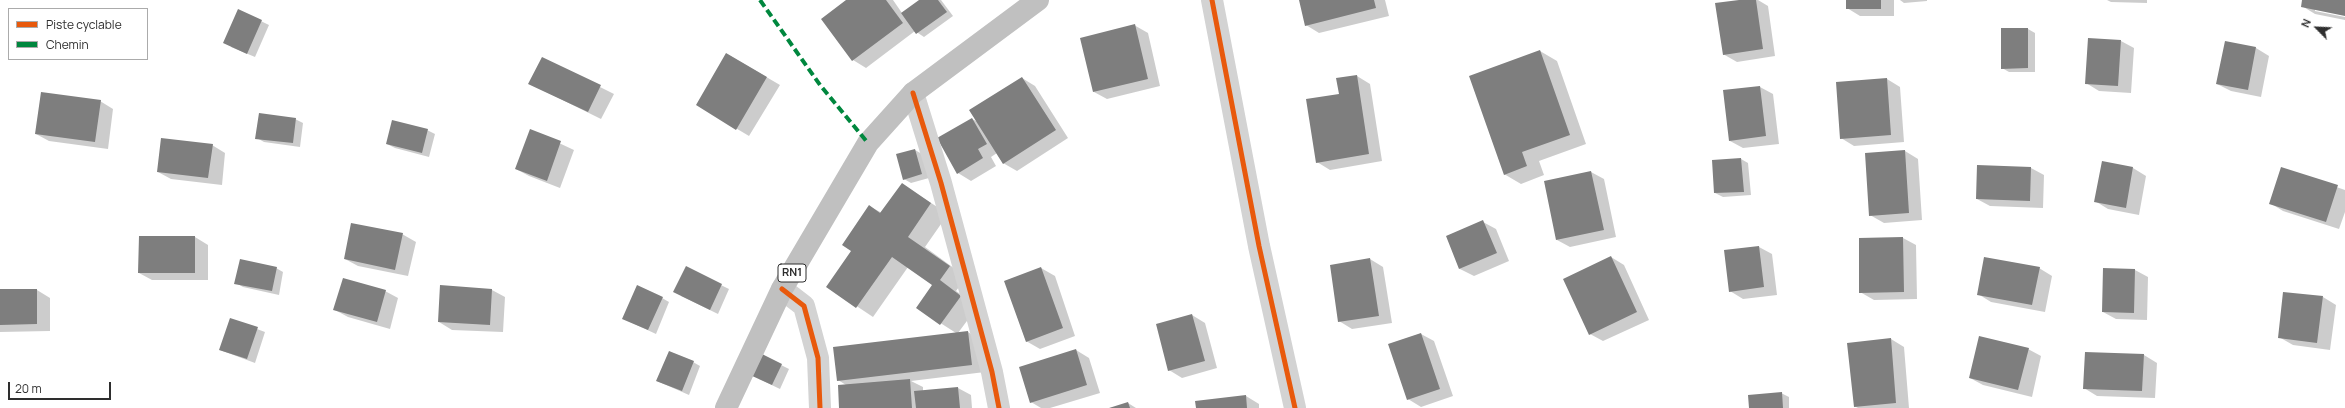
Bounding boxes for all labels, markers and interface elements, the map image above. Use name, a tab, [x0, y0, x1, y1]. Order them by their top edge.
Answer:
legend	[8, 8, 148, 60]
north arrow	[2297, 8, 2337, 48]
text: Piste cyclable	[46, 16, 122, 33]
text: N	[2297, 16, 2314, 30]
text: Chemin	[46, 36, 89, 53]
road number: RN1	[778, 264, 806, 282]
scale bar	[10, 374, 113, 400]
text: 20 m	[15, 380, 42, 397]

